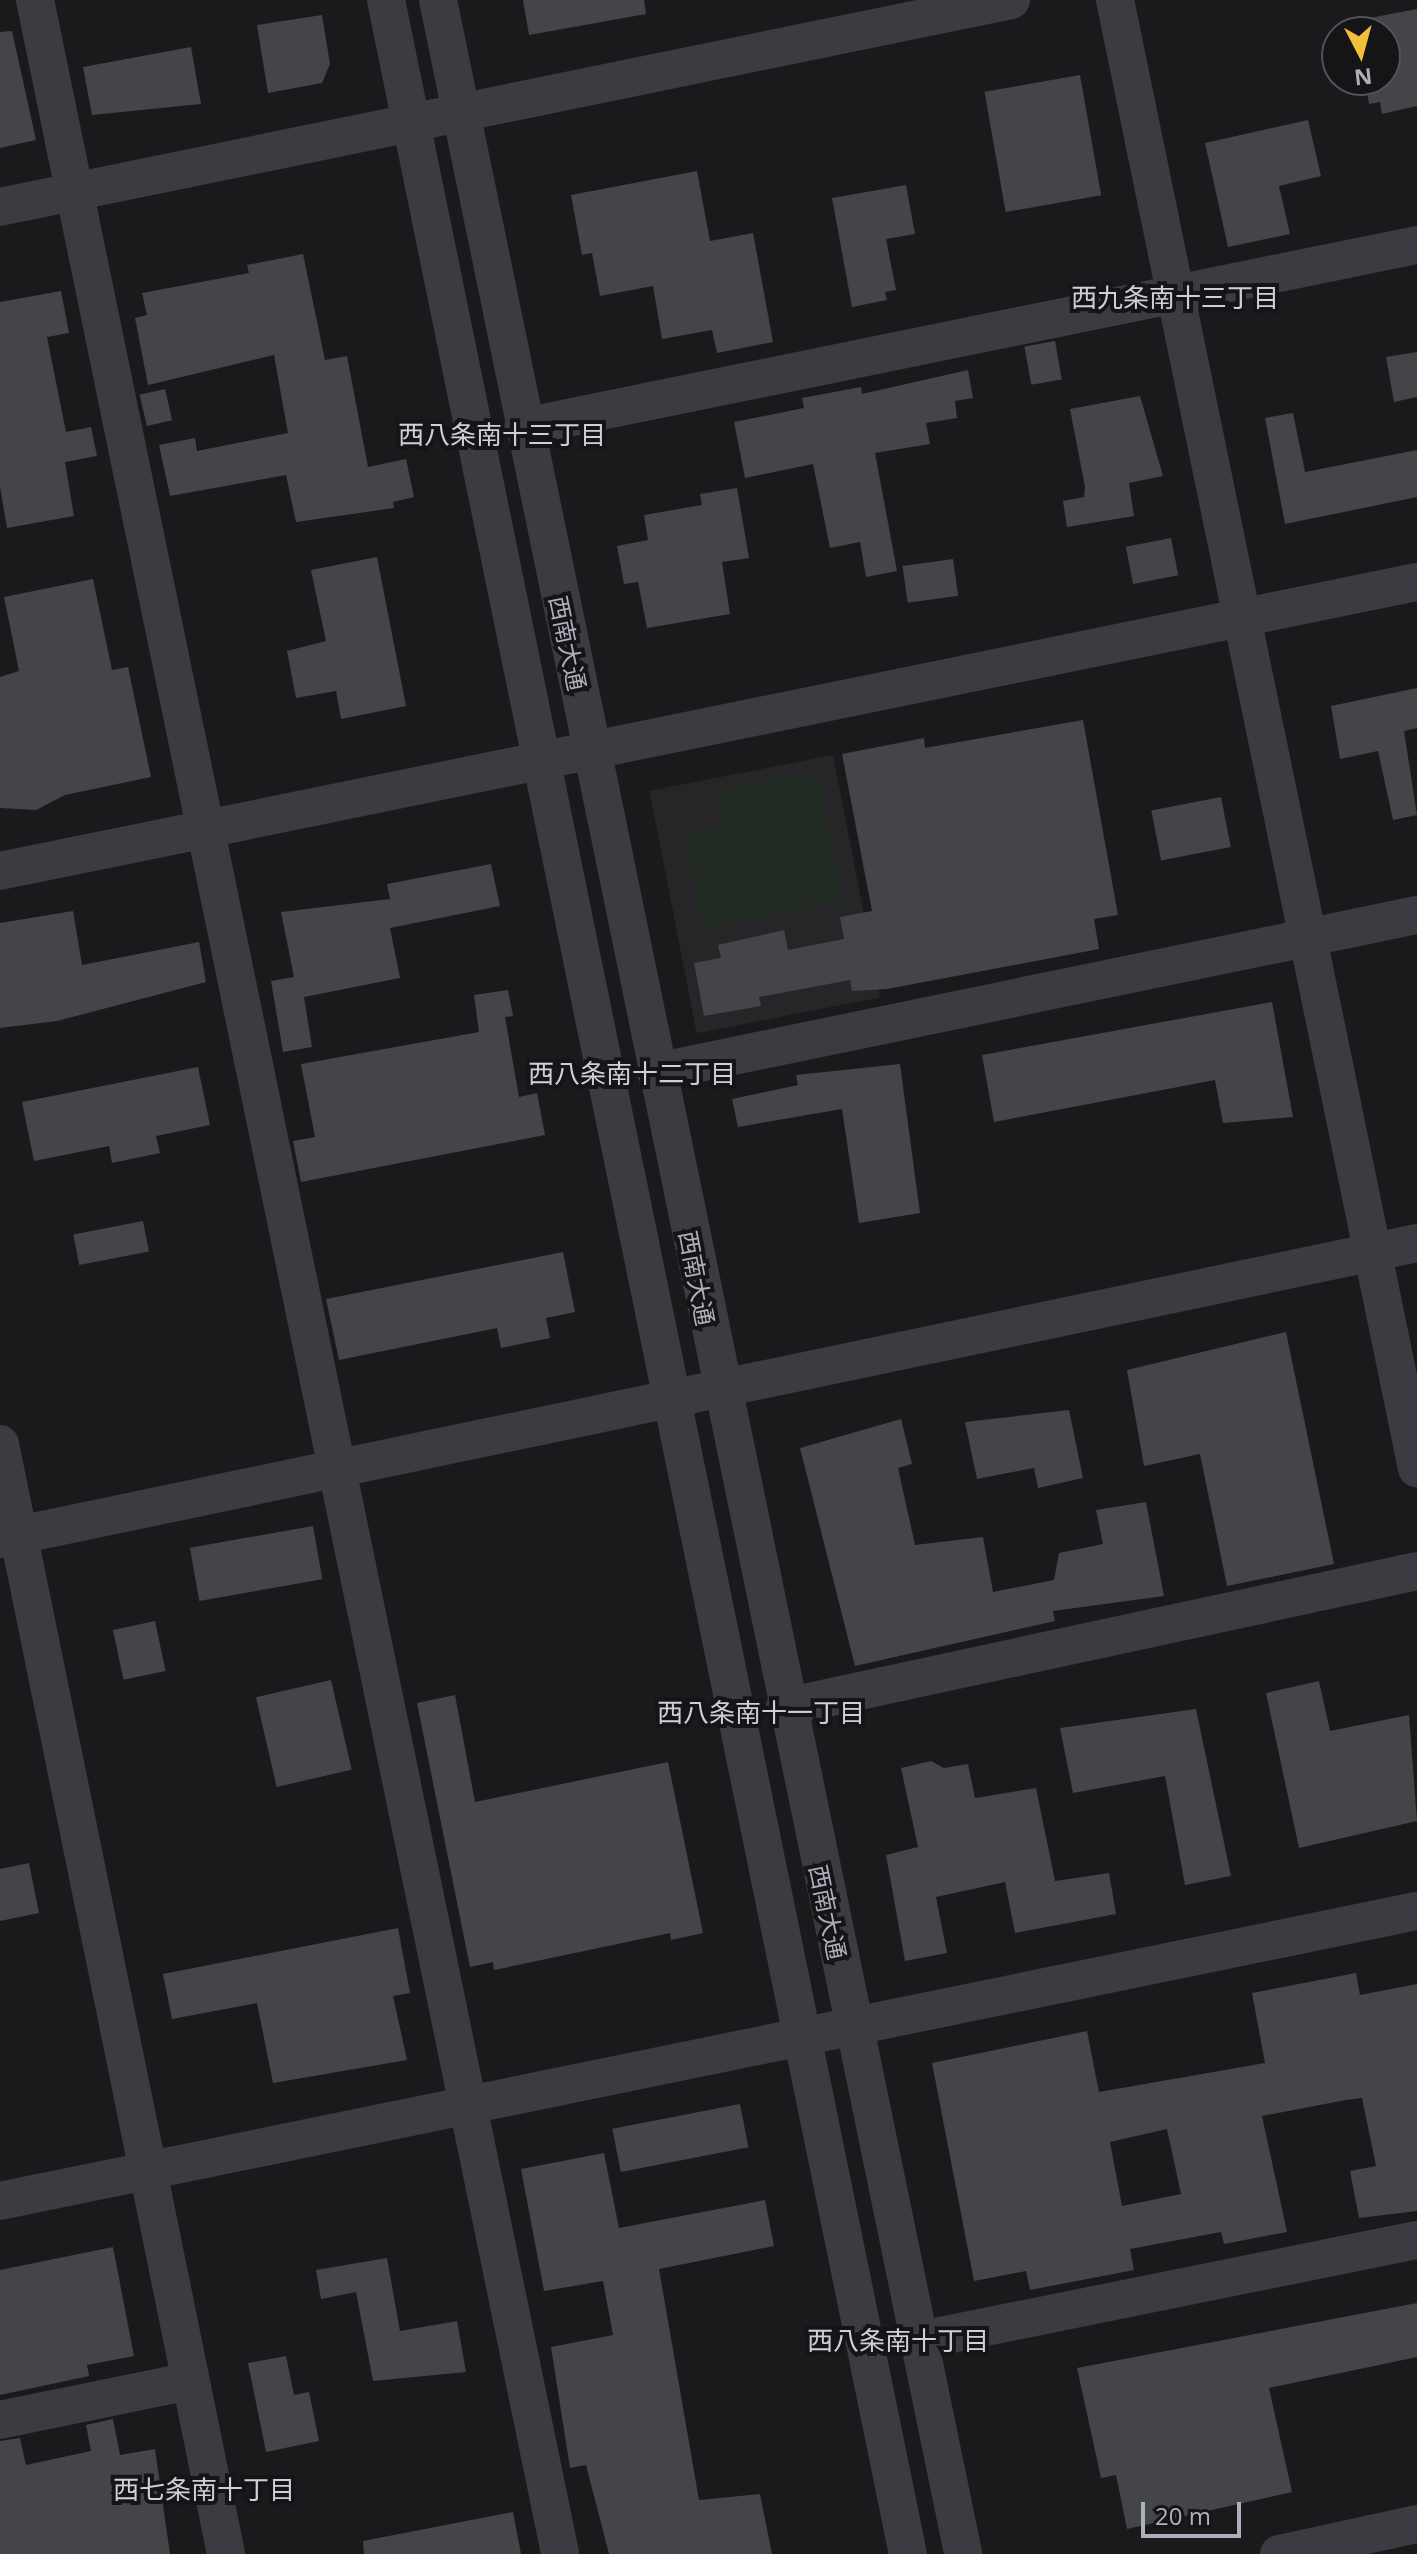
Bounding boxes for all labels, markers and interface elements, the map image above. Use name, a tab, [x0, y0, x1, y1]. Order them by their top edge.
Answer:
north arrow	[1321, 16, 1401, 96]
text: N	[1353, 62, 1374, 94]
district label: 西九条南十三丁目	[1071, 282, 1279, 314]
district label: 西八条南十三丁目	[398, 419, 606, 451]
street label: 西南大通	[544, 593, 592, 693]
district label: 西八条南十二丁目	[528, 1058, 736, 1090]
street label: 西南大通	[674, 1228, 720, 1328]
district label: 西八条南十一丁目	[657, 1697, 865, 1729]
street label: 西南大通	[804, 1862, 852, 1962]
district label: 西八条南十丁目	[807, 2325, 989, 2357]
district label: 西七条南十丁目	[113, 2474, 295, 2506]
scale bar	[1145, 2486, 1245, 2536]
text: 20 m	[1155, 2499, 1211, 2532]

